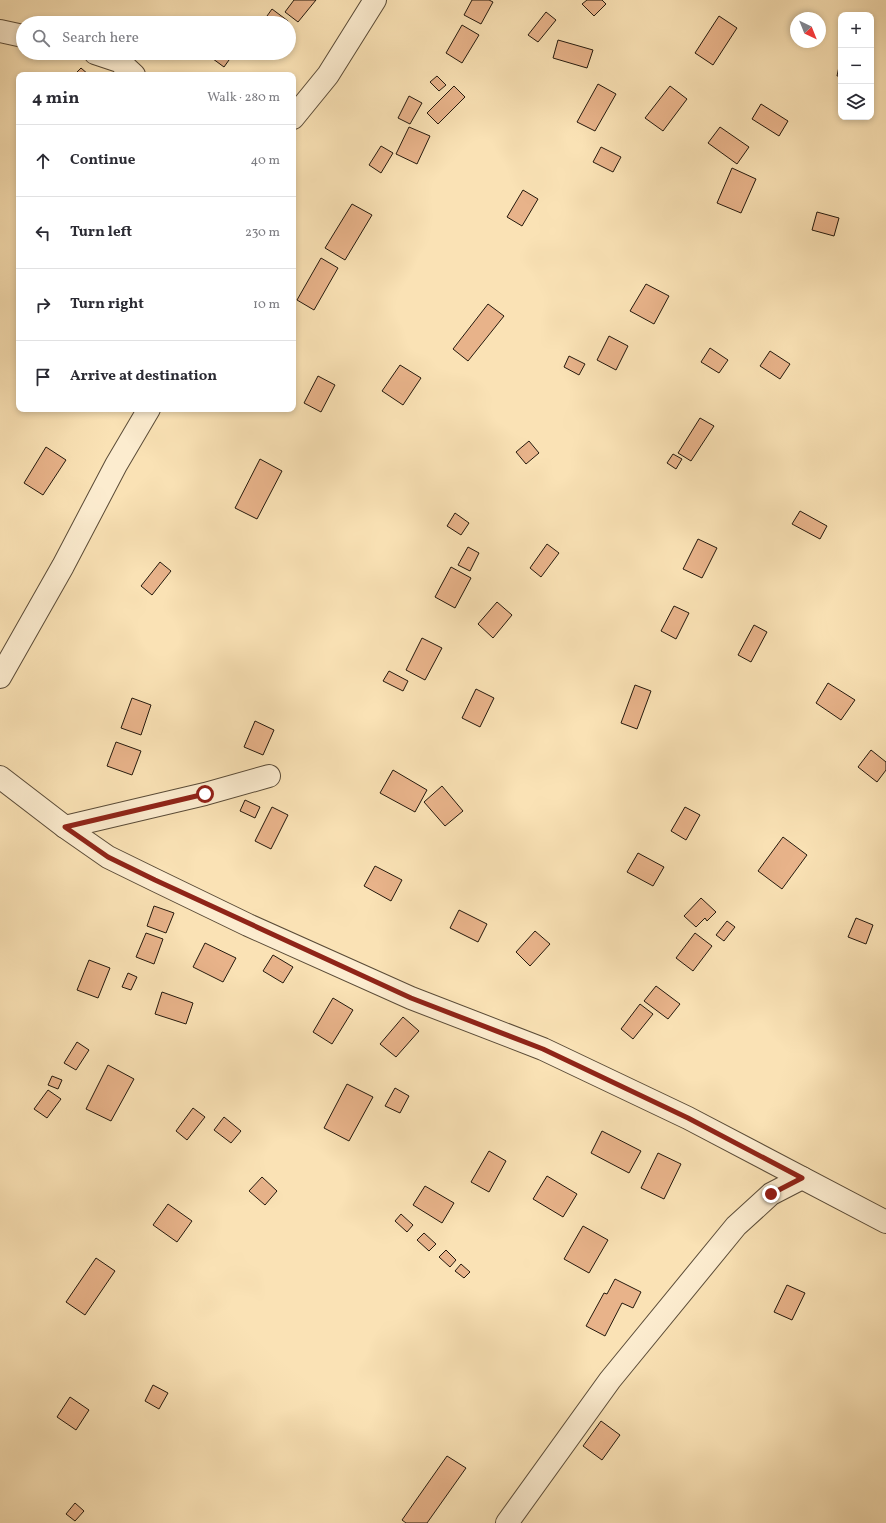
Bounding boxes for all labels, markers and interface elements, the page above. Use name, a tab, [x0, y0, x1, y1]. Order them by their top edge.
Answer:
north arrow	[790, 12, 826, 48]
map controls	[838, 12, 874, 120]
button: +	[838, 12, 874, 48]
search box	[16, 16, 296, 60]
icon: search	[30, 27, 52, 49]
text: Search here	[62, 28, 139, 49]
button: −	[838, 48, 874, 84]
button: layers	[838, 84, 874, 120]
text: 4 min	[32, 87, 79, 110]
text: Walk · 280 m	[207, 89, 280, 107]
icon: ahead	[32, 150, 54, 172]
text: Continue	[70, 150, 135, 171]
text: 40 m	[251, 152, 280, 170]
icon: left	[32, 222, 54, 244]
text: Turn left	[70, 222, 132, 243]
text: 230 m	[245, 224, 280, 242]
icon: right	[32, 294, 54, 316]
text: Turn right	[70, 294, 144, 315]
text: 10 m	[253, 296, 280, 314]
icon: arrive	[32, 366, 54, 388]
text: Arrive at destination	[70, 366, 217, 387]
route start	[196, 785, 214, 803]
route end	[762, 1185, 780, 1203]

